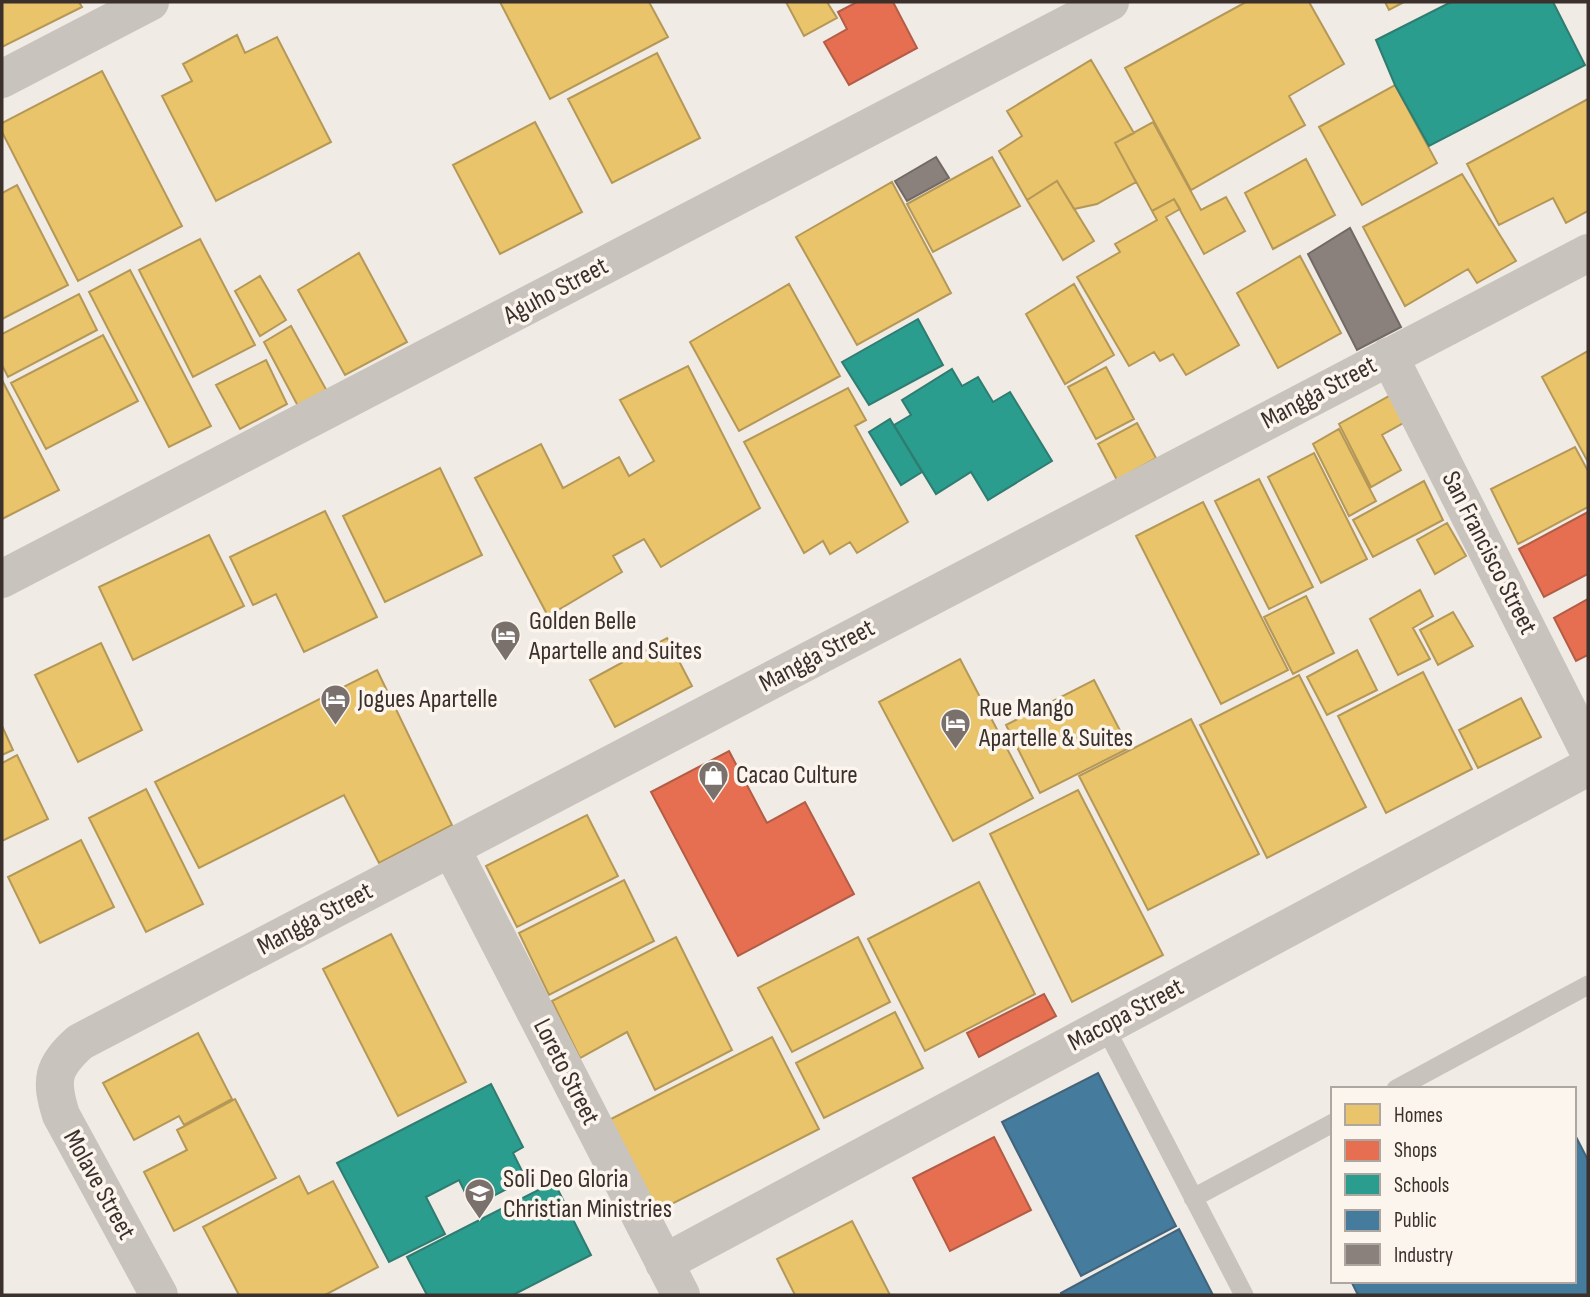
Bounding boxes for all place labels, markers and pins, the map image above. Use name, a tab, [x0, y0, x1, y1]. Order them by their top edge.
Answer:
place label: Golden Belle Apartelle and Suites	[528, 606, 702, 667]
hotel icon: Golden Belle Apartelle and Suites	[489, 619, 523, 663]
hotel icon: Jogues Apartelle	[318, 682, 352, 726]
place label: Jogues Apartelle	[357, 684, 498, 715]
place label: Rue Mango Apartelle & Suites	[978, 693, 1133, 754]
hotel icon: Rue Mango Apartelle & Suites	[939, 706, 973, 750]
shop icon: Cacao Culture	[696, 758, 730, 802]
place label: Cacao Culture	[736, 760, 858, 791]
place label: Soli Deo Gloria Christian Ministries	[503, 1164, 672, 1225]
school or university icon: Soli Deo Gloria Christian Ministries	[463, 1177, 497, 1221]

